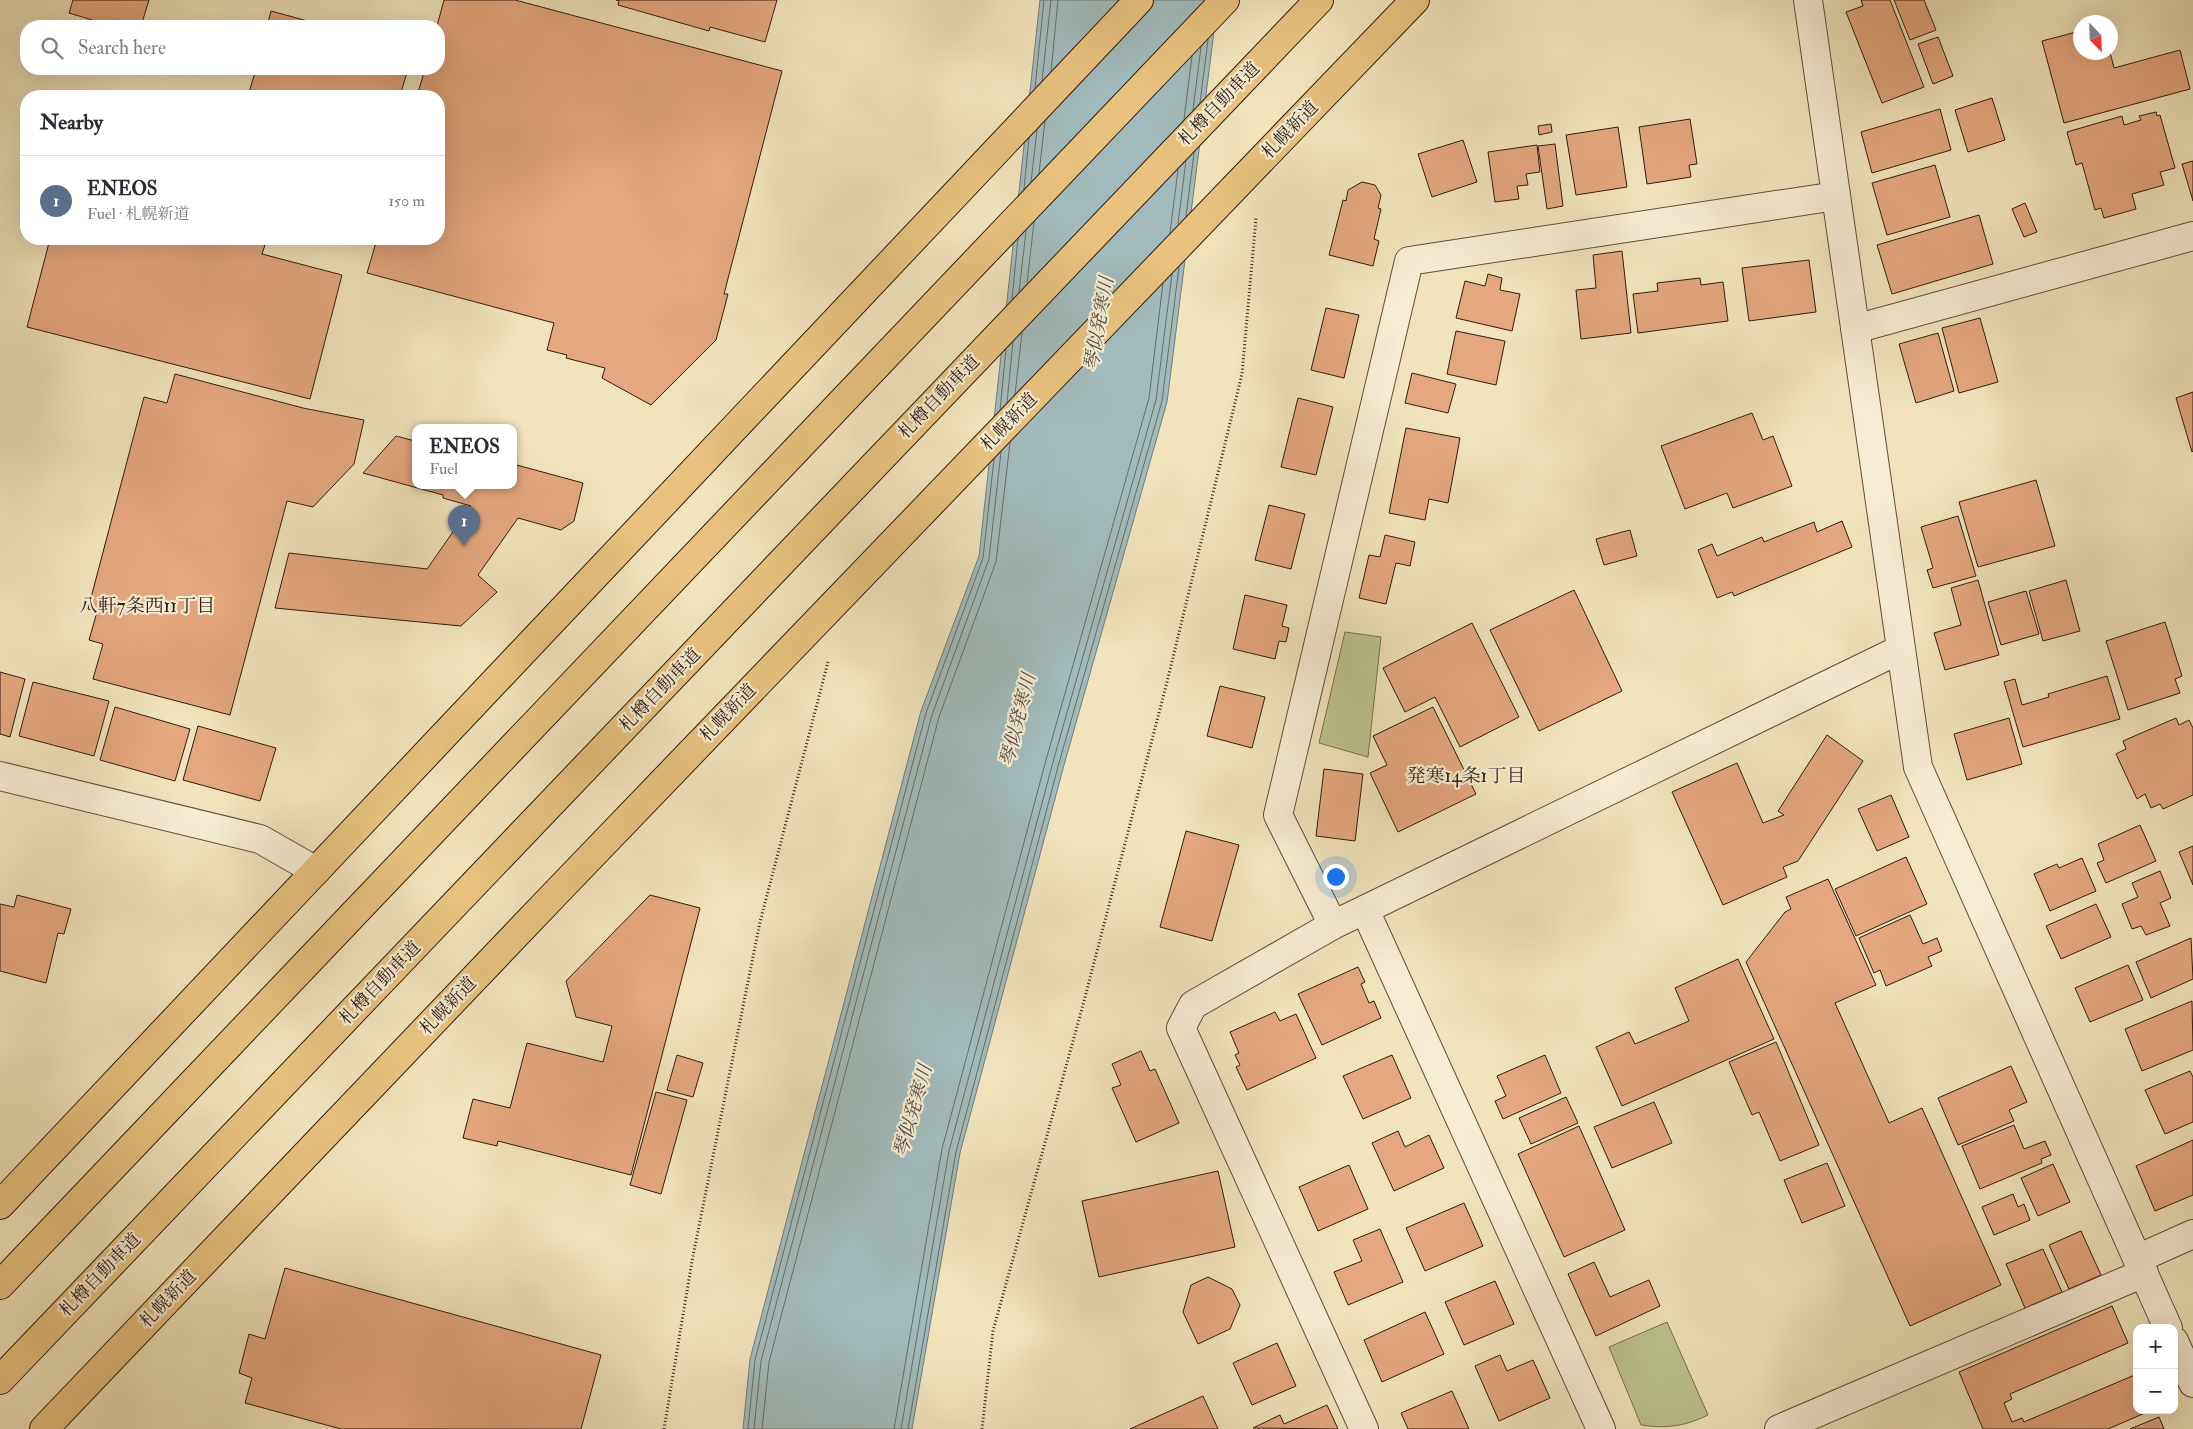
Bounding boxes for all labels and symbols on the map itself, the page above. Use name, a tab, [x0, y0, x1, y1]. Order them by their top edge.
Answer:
north arrow	[2073, 15, 2118, 60]
street label: 札樽自動車道	[1173, 57, 1265, 151]
street label: 札幌新道	[1257, 96, 1323, 164]
water label: 琴似発寒川	[1079, 273, 1119, 373]
street label: 札樽自動車道	[893, 350, 985, 444]
street label: 札幌新道	[976, 388, 1042, 456]
pin: 1	[448, 505, 480, 546]
district label: 八軒7条西11丁目	[79, 594, 215, 618]
street label: 札樽自動車道	[614, 643, 706, 737]
water label: 琴似発寒川	[995, 669, 1042, 769]
street label: 札幌新道	[695, 679, 761, 747]
district label: 発寒14条1丁目	[1407, 764, 1525, 788]
your location	[1323, 864, 1349, 890]
street label: 札樽自動車道	[334, 936, 426, 1030]
street label: 札幌新道	[415, 972, 481, 1040]
water label: 琴似発寒川	[888, 1060, 938, 1160]
street label: 札樽自動車道	[54, 1228, 146, 1322]
street label: 札幌新道	[135, 1265, 201, 1333]

